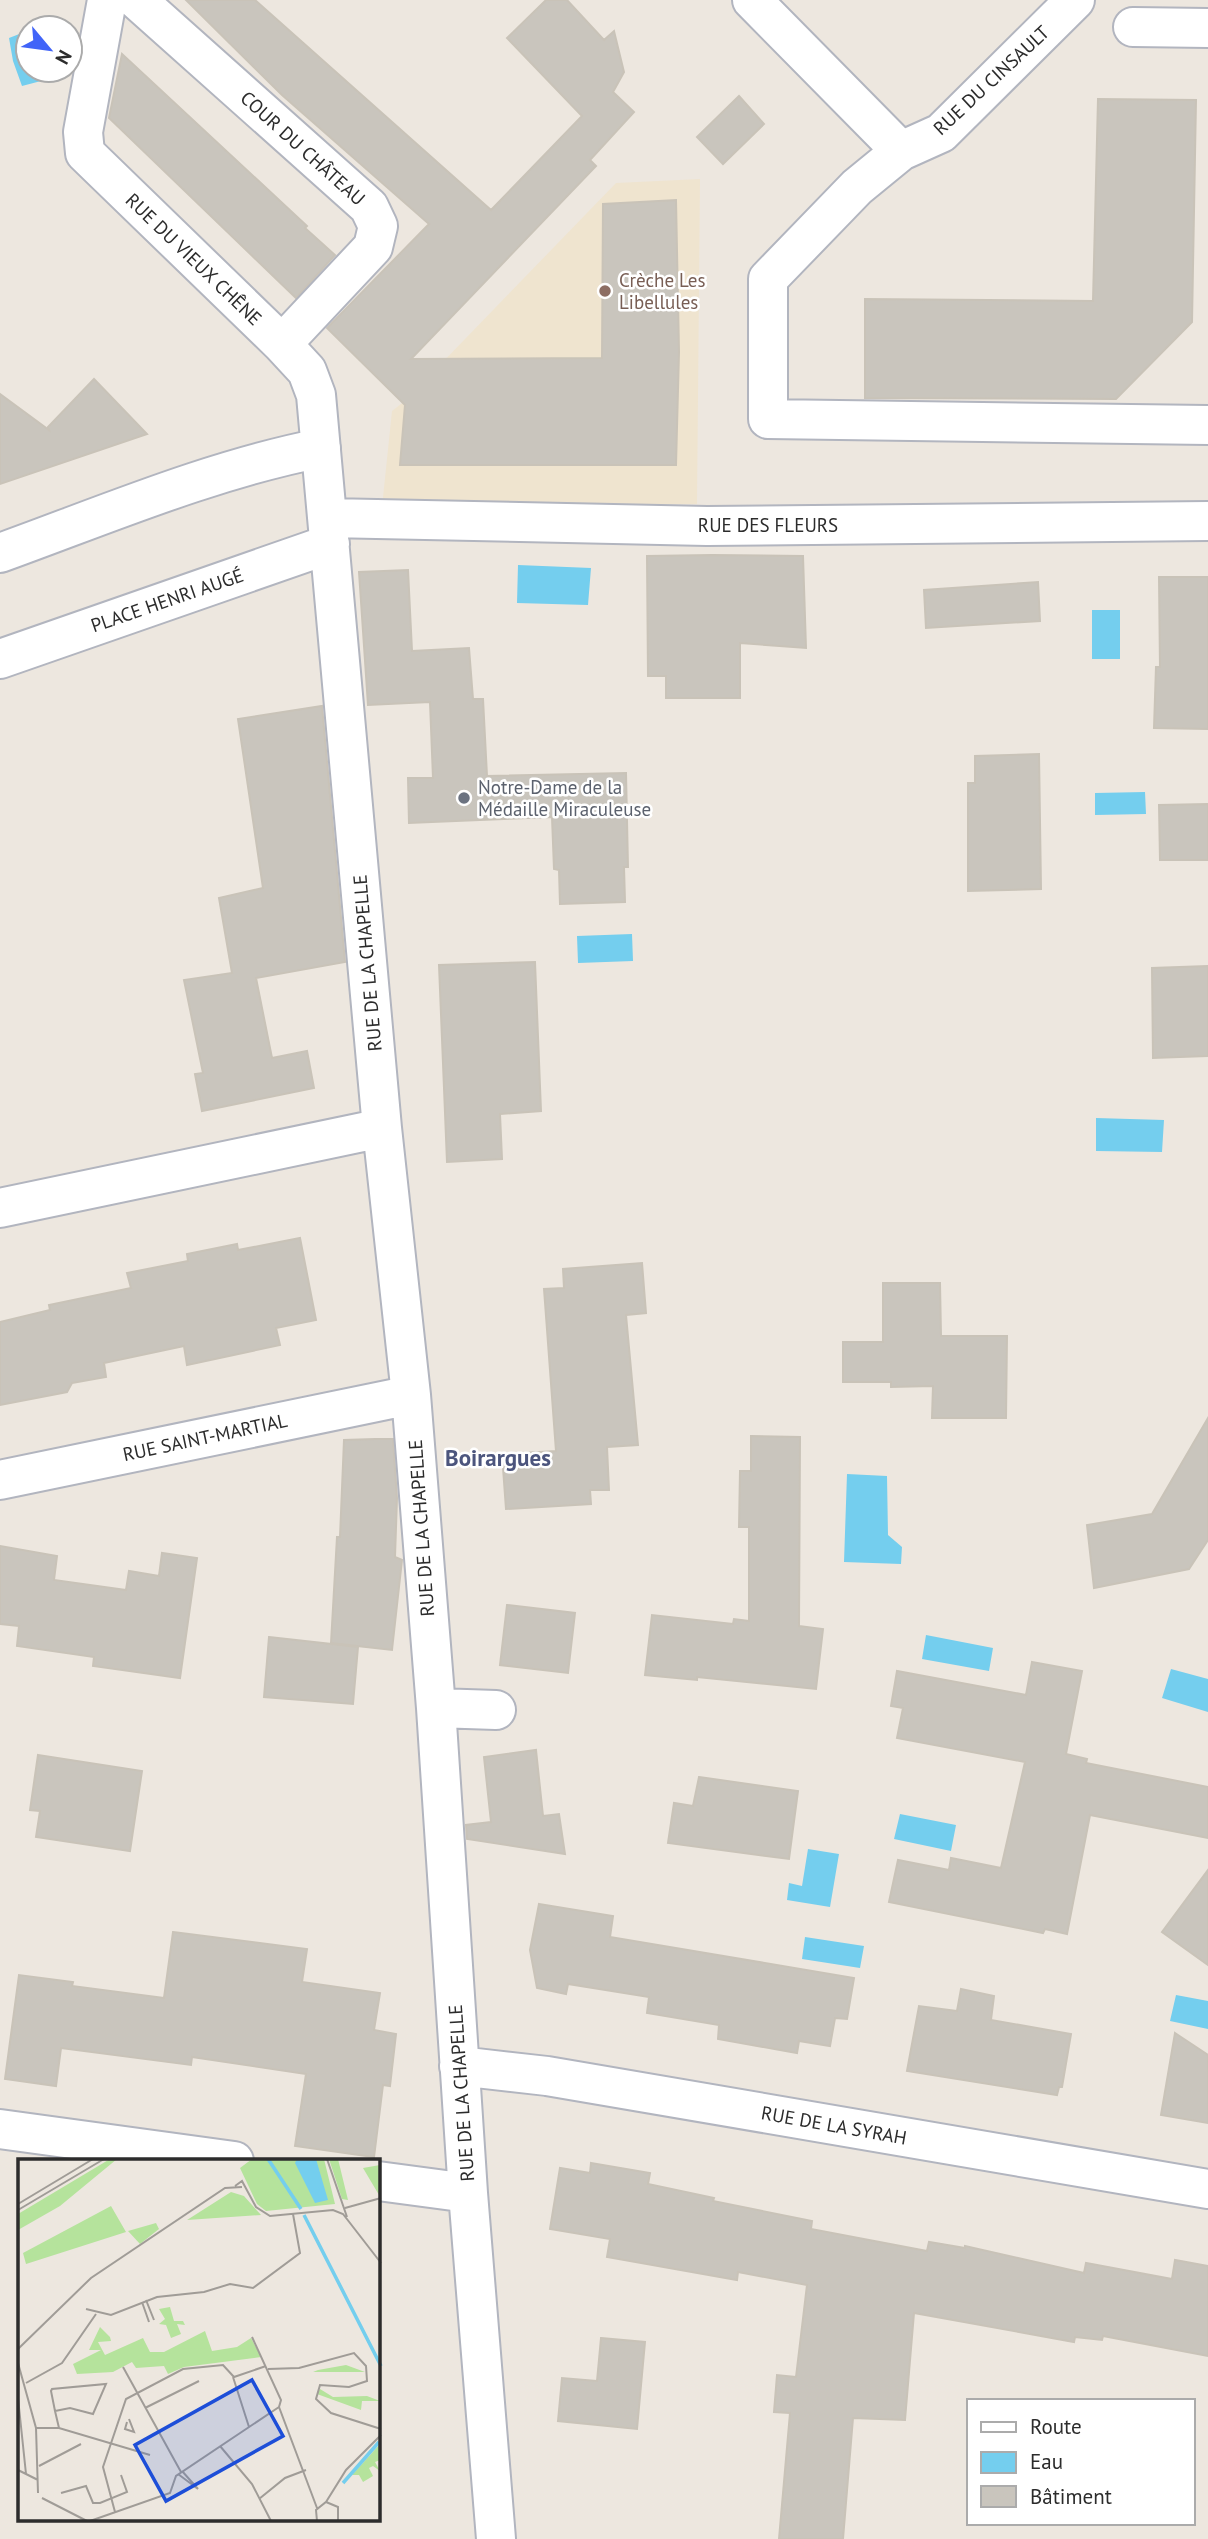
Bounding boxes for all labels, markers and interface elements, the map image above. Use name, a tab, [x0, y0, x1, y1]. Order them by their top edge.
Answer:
north arrow	[14, 14, 84, 84]
street label: RUE DU CINSAULT	[928, 20, 1054, 140]
text: N	[50, 46, 77, 69]
street label: COUR DU CHÂTEAU	[236, 86, 370, 210]
street label: RUE DU VIEUX CHÊNE	[121, 188, 267, 330]
place label: Crèche Les Libellules	[619, 268, 705, 314]
marker: Crèche Les Libellules	[597, 283, 613, 299]
street label: RUE DES FLEURS	[698, 513, 838, 537]
street label: PLACE HENRI AUGÉ	[88, 563, 246, 637]
place label: Notre-Dame de la Médaille Miraculeuse	[478, 775, 651, 821]
marker: Notre-Dame de la Médaille Miraculeuse	[456, 790, 472, 806]
street label: RUE DE LA CHAPELLE	[347, 874, 387, 1052]
street label: RUE SAINT-MARTIAL	[121, 1408, 290, 1466]
street label: RUE DE LA CHAPELLE	[403, 1439, 439, 1617]
district label: Boirargues	[445, 1443, 551, 1472]
street label: RUE DE LA CHAPELLE	[443, 2004, 479, 2182]
street label: RUE DE LA SYRAH	[759, 2100, 909, 2150]
inset map	[18, 2159, 380, 2522]
legend	[967, 2399, 1194, 2525]
text: Route	[1030, 2413, 1082, 2440]
text: Eau	[1030, 2448, 1063, 2475]
text: Bâtiment	[1030, 2483, 1112, 2510]

